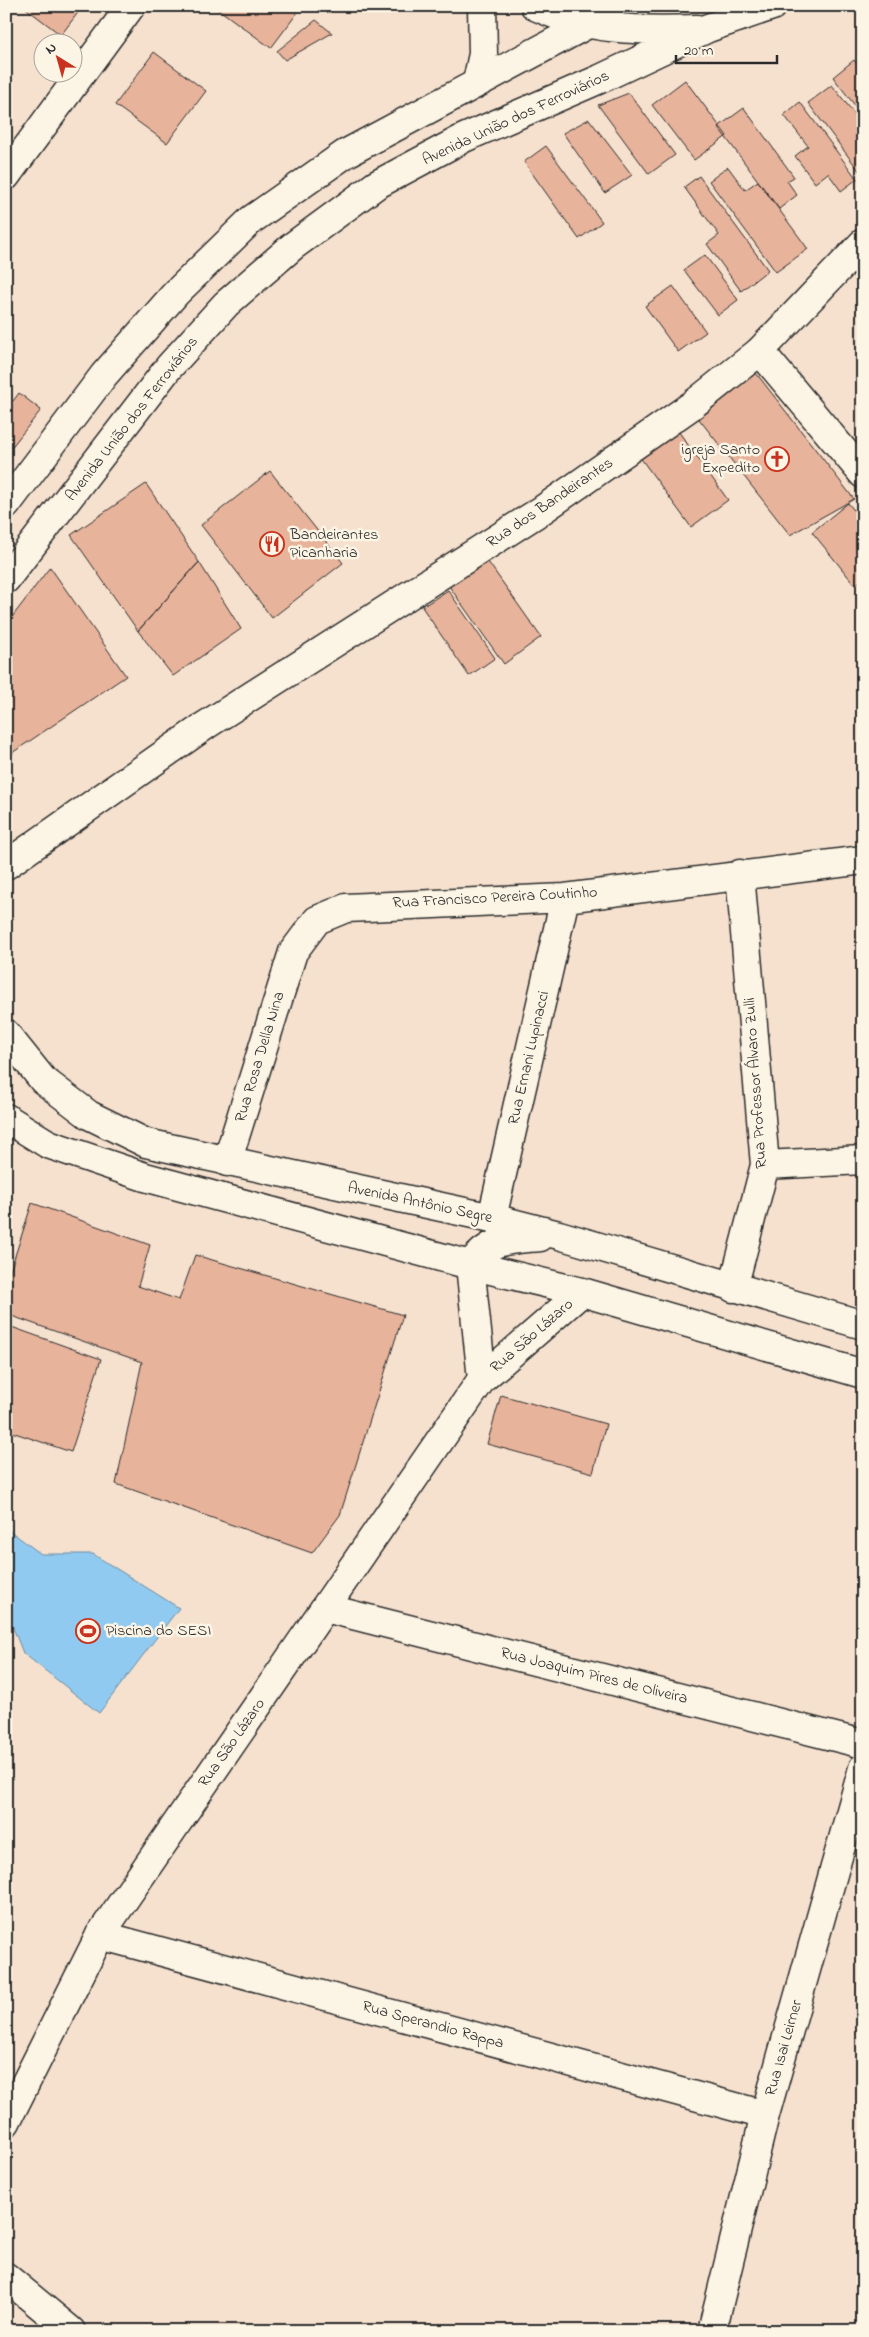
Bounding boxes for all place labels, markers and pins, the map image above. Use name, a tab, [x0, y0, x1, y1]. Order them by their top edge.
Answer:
place label: igreja Santo Expedito	[681, 438, 760, 480]
church icon: igreja Santo Expedito	[764, 446, 790, 472]
place label: Bandeirantes Picanharia	[289, 523, 379, 565]
restaurant icon: Bandeirantes Picanharia	[259, 531, 285, 557]
sports icon: Piscina do SESI	[75, 1618, 101, 1644]
place label: Piscina do SESI	[106, 1619, 211, 1643]

